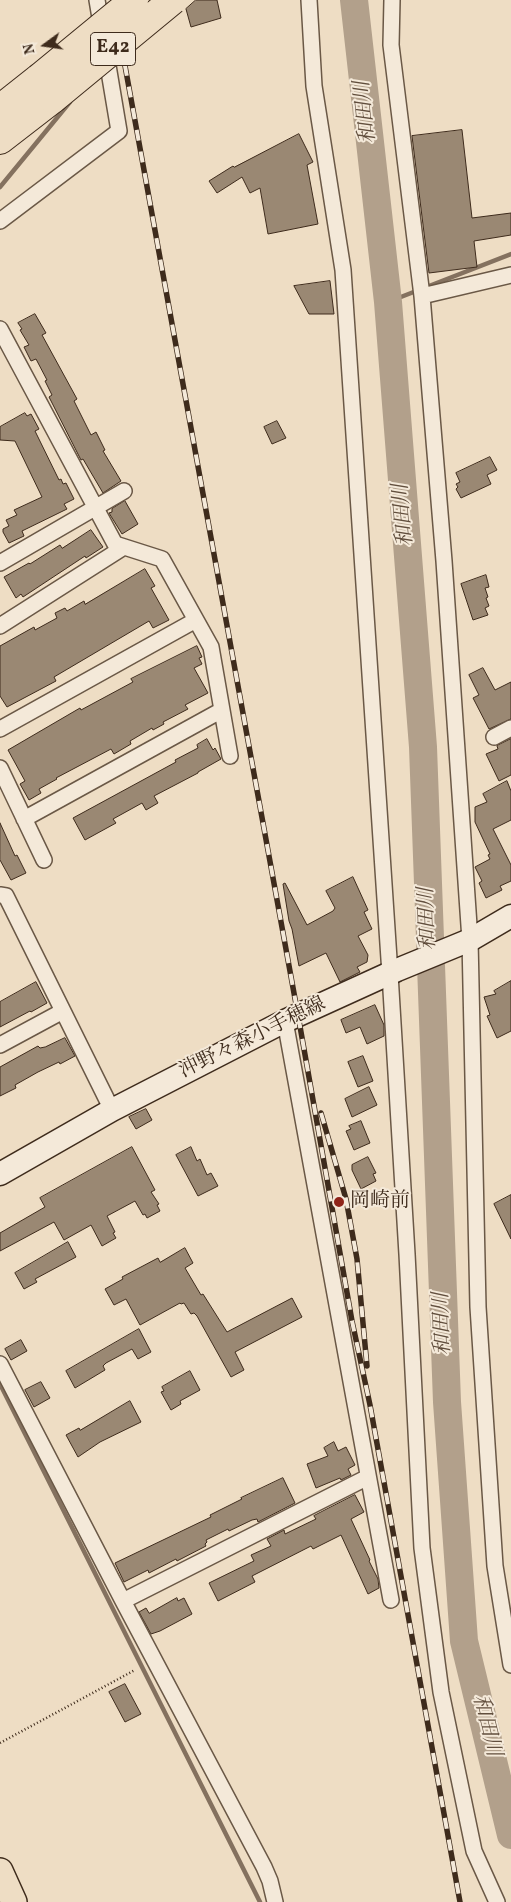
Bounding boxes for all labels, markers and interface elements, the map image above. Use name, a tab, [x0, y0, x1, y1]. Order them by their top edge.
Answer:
north arrow	[20, 20, 70, 70]
road number: E42	[90, 33, 136, 66]
text: N	[20, 42, 40, 56]
water label: 和田川	[351, 79, 383, 145]
water label: 和田川	[390, 483, 420, 547]
water label: 和田川	[415, 887, 443, 951]
street label: 沖野々森小手穂線	[176, 993, 330, 1085]
place label: 岡崎前	[350, 1190, 410, 1214]
marker: 岡崎前	[332, 1195, 346, 1209]
water label: 和田川	[430, 1292, 458, 1356]
water label: 和田川	[465, 1692, 505, 1760]

